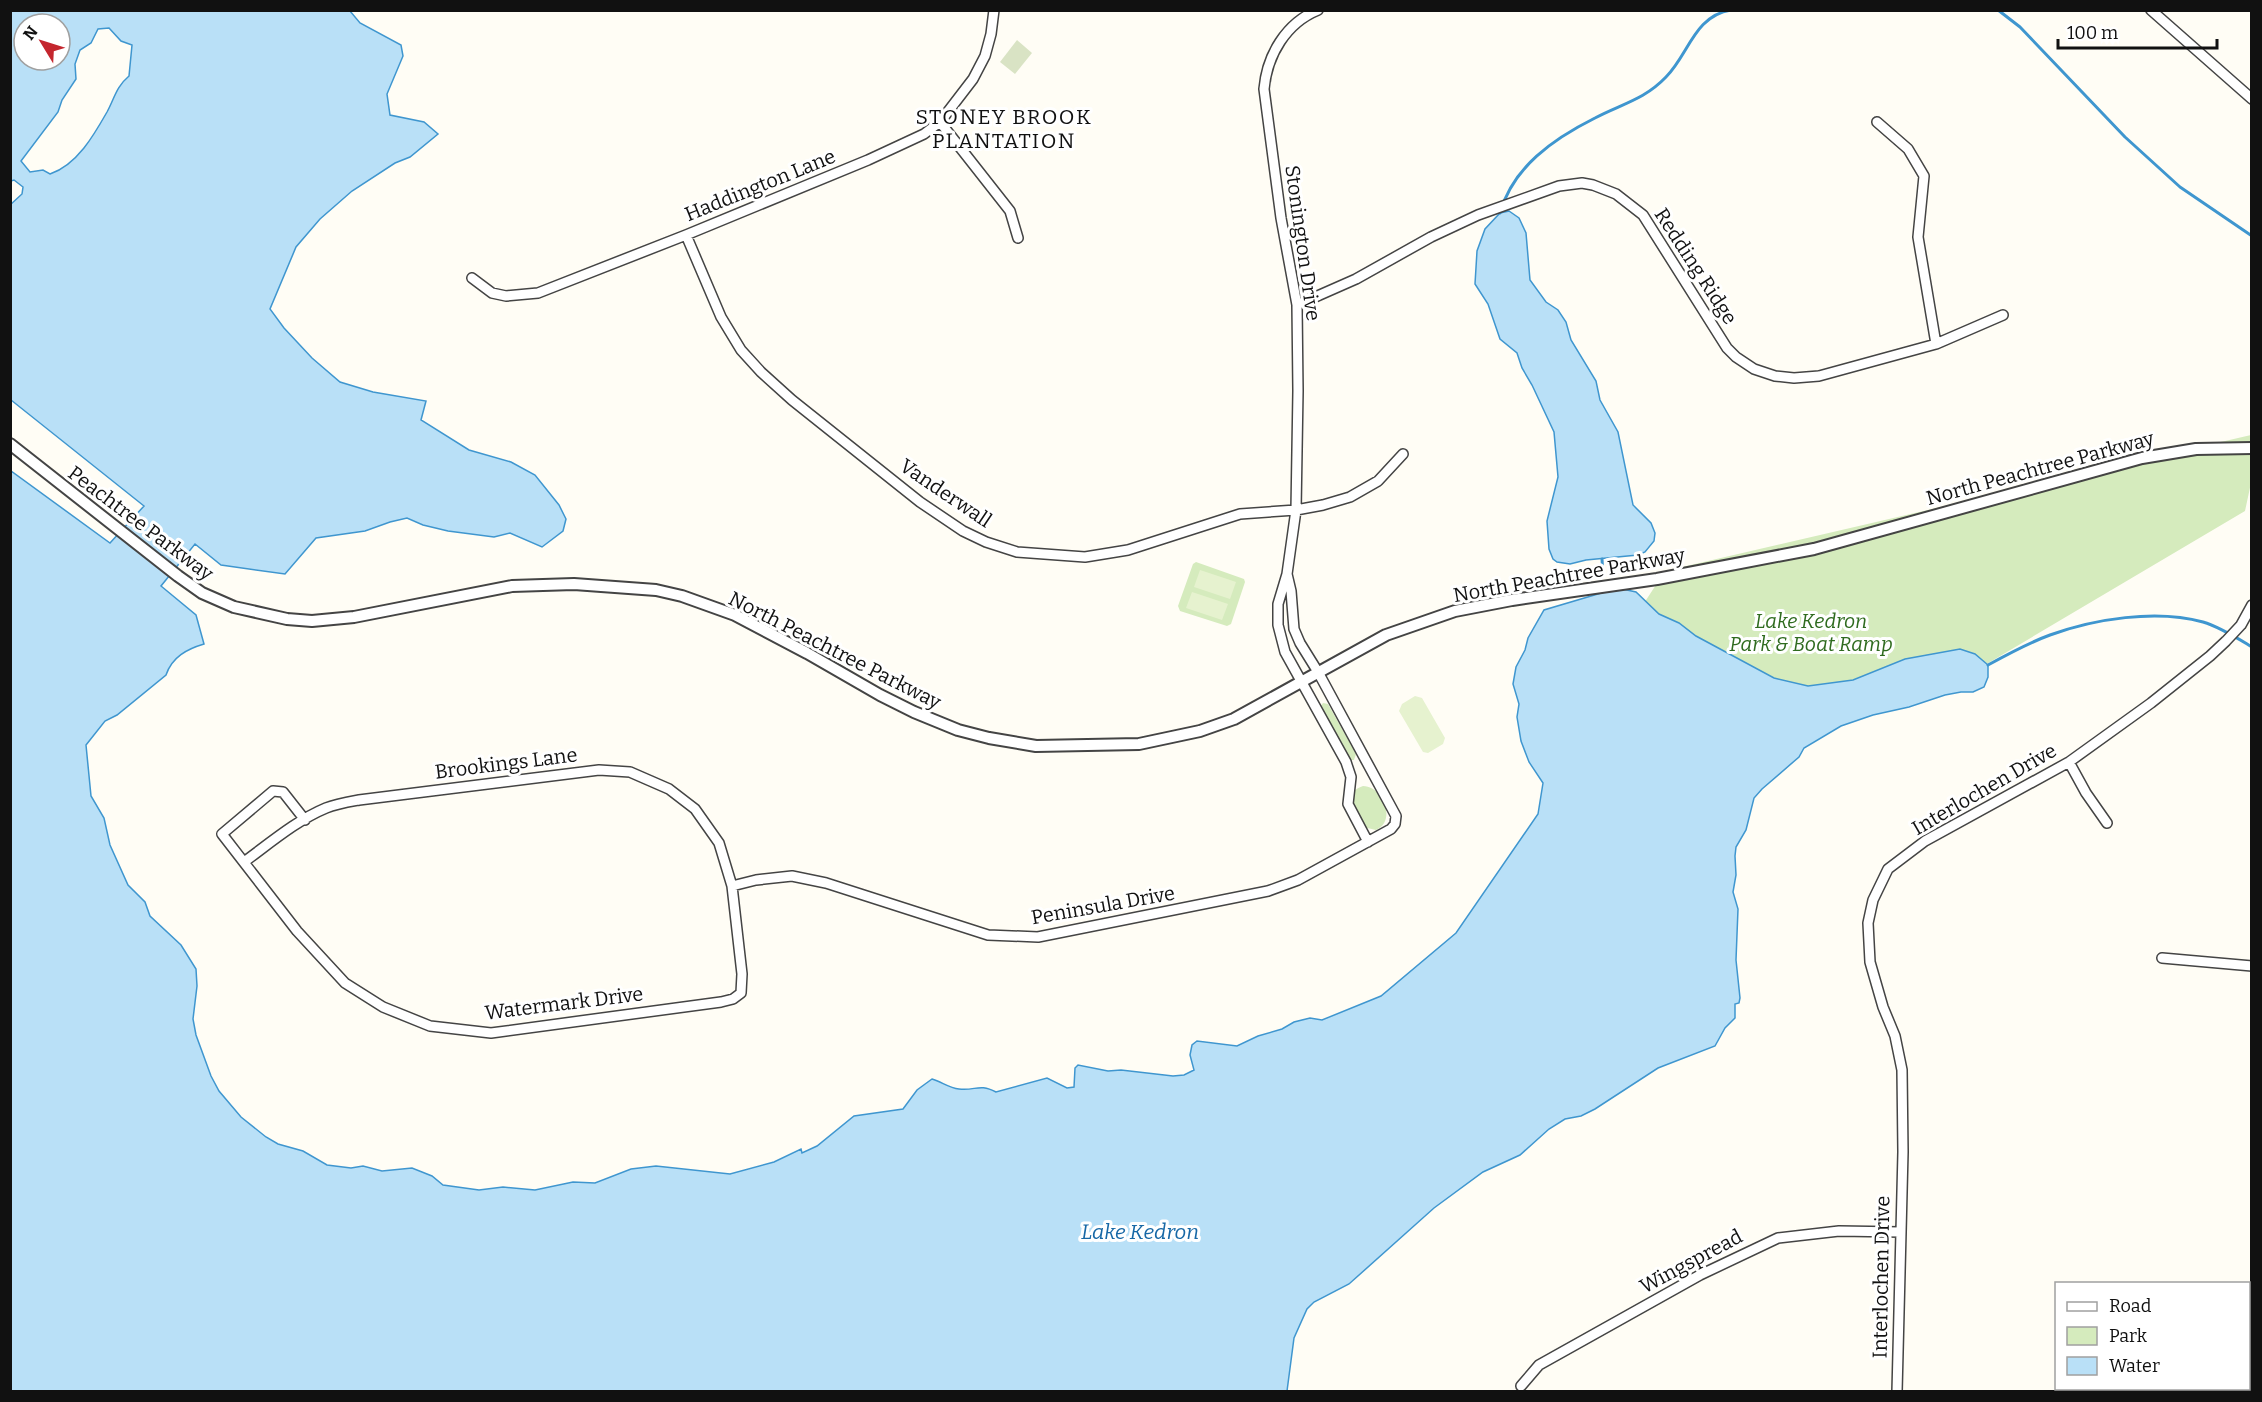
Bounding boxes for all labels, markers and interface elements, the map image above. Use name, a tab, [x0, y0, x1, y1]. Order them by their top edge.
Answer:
north arrow	[12, 12, 72, 72]
scale bar	[2058, 12, 2217, 50]
text: N	[19, 22, 42, 44]
text: 100 m	[2067, 22, 2118, 44]
district label: STONEY BROOK PLANTATION	[916, 104, 1092, 154]
street label: Haddington Lane	[681, 144, 839, 226]
street label: Stonington Drive	[1280, 164, 1326, 322]
street label: Redding Ridge	[1650, 203, 1742, 329]
street label: North Peachtree Parkway	[1923, 426, 2157, 510]
street label: Vanderwall	[896, 454, 997, 533]
street label: Peachtree Parkway	[64, 461, 219, 586]
street label: North Peachtree Parkway	[1451, 543, 1687, 607]
street label: North Peachtree Parkway	[725, 586, 946, 714]
park label: Lake Kedron Park & Boat Ramp	[1729, 609, 1893, 656]
street label: Interlochen Drive	[1908, 738, 2060, 840]
street label: Brookings Lane	[433, 742, 579, 784]
street label: Peninsula Drive	[1029, 881, 1177, 929]
street label: Watermark Drive	[483, 981, 645, 1025]
street label: Interlochen Drive	[1868, 1196, 1894, 1358]
water label: Lake Kedron	[1081, 1219, 1199, 1245]
street label: Wingspread	[1636, 1224, 1747, 1298]
legend	[2055, 1282, 2250, 1390]
text: Road	[2109, 1295, 2152, 1317]
text: Park	[2109, 1325, 2148, 1347]
text: Water	[2109, 1355, 2160, 1377]

